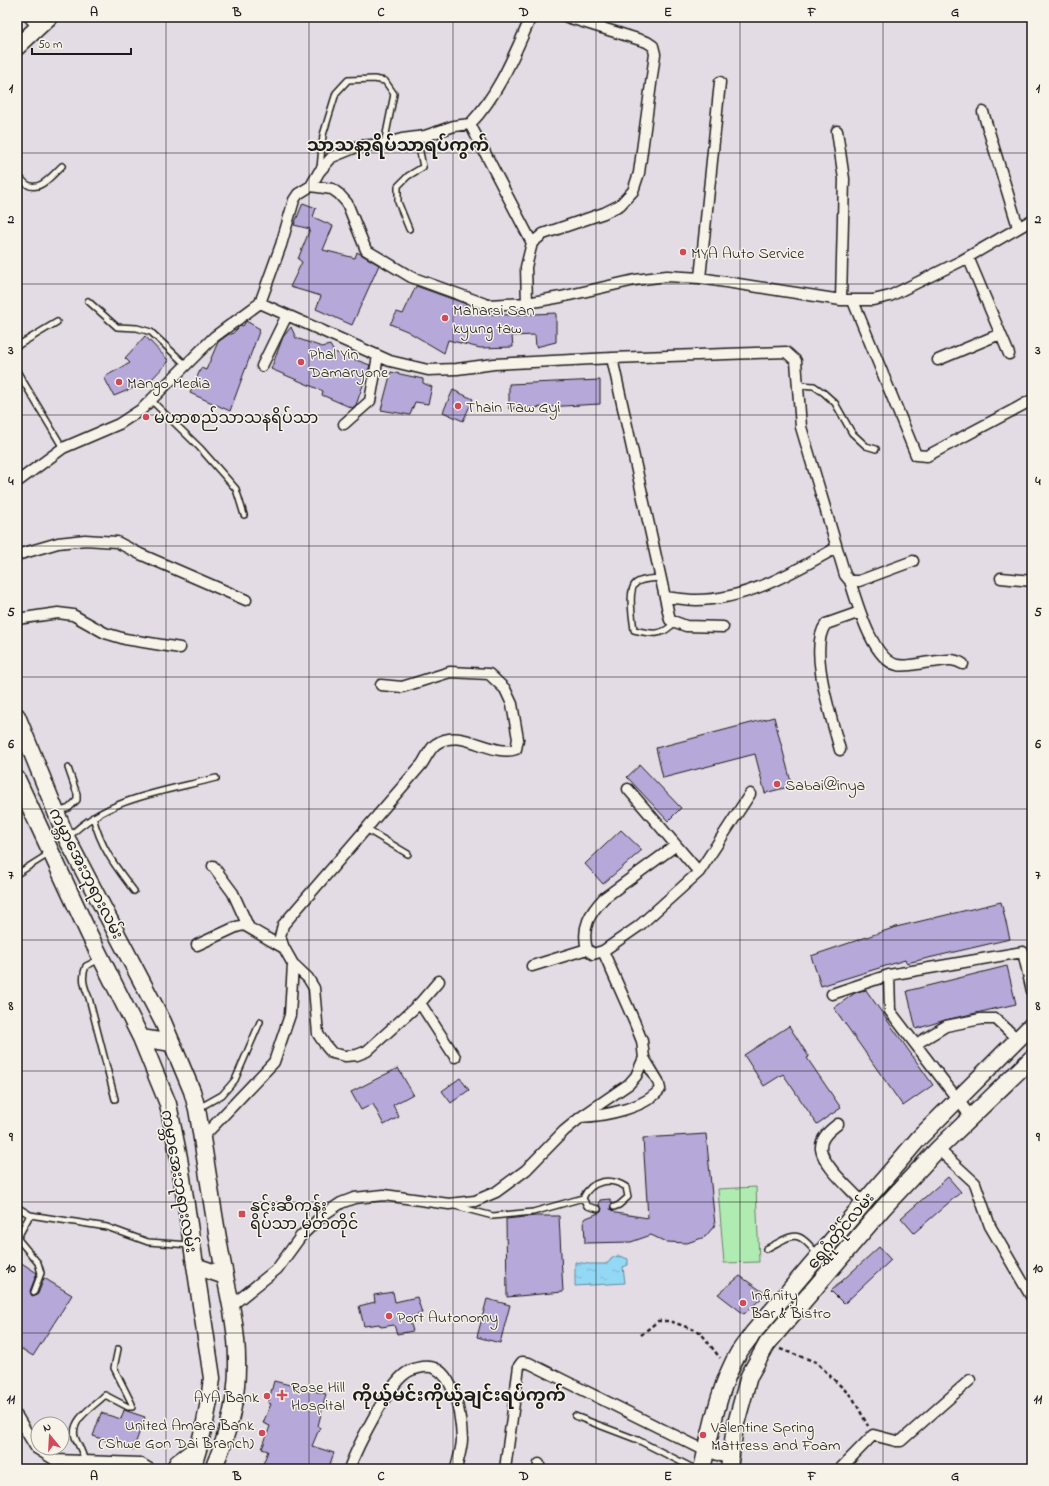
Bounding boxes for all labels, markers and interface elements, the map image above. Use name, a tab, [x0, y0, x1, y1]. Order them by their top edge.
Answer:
text: A	[90, 3, 98, 22]
text: B	[232, 3, 242, 22]
text: C	[377, 3, 385, 22]
text: D	[518, 3, 529, 22]
text: E	[664, 3, 672, 22]
text: F	[807, 3, 817, 22]
text: G	[951, 3, 959, 22]
scale bar	[32, 30, 131, 56]
text: 50 m	[38, 36, 62, 54]
text: 1	[9, 79, 14, 98]
text: 1	[1036, 79, 1041, 98]
district label: သာသနာ့ရိပ်သာရပ်ကွက်	[307, 133, 489, 160]
text: 2	[7, 210, 15, 229]
text: 2	[1034, 210, 1042, 229]
place label: MYA Auto Service	[691, 242, 805, 266]
marker: MYA Auto Service	[678, 247, 688, 257]
place label: Maharsi San kyung taw	[453, 299, 534, 341]
marker: Maharsi San kyung taw	[440, 313, 450, 323]
text: 3	[7, 341, 14, 360]
text: 3	[1034, 341, 1041, 360]
place label: Phal Yin Damaryone	[308, 343, 389, 385]
marker: Phal Yin Damaryone	[296, 357, 306, 367]
place label: Mango Media	[127, 372, 210, 396]
marker: Mango Media	[114, 377, 124, 387]
place label: Thain Taw Gyi	[466, 396, 560, 420]
marker: Thain Taw Gyi	[453, 401, 463, 411]
place label: မဟာစည်သာသနရိပ်သာ	[154, 406, 318, 431]
marker: မဟာစည်သာသနရိပ်သာ	[141, 412, 151, 422]
text: 4	[7, 472, 14, 491]
text: 4	[1034, 472, 1041, 491]
text: 5	[7, 603, 15, 622]
text: 5	[1034, 603, 1042, 622]
text: 6	[7, 735, 14, 754]
text: 6	[1034, 735, 1041, 754]
place label: Sabai@inya	[785, 774, 865, 798]
marker: Sabai@inya	[772, 779, 782, 789]
street label: ကမ္ဘာအေးဘုရားလမ်း	[41, 803, 130, 944]
text: 7	[8, 866, 14, 885]
text: 7	[1035, 866, 1041, 885]
text: 8	[8, 997, 14, 1016]
text: 8	[1035, 997, 1041, 1016]
street label: ကမ္ဘာအေးဘုရားလမ်း	[153, 1108, 203, 1255]
text: 9	[8, 1128, 14, 1147]
text: 9	[1035, 1128, 1041, 1147]
street label: ရွှေဂုံတိုင်လမ်း	[801, 1187, 882, 1276]
place label: နှင်းဆီကုန်း ရိပ်သာ မှတ်တိုင်	[250, 1194, 358, 1238]
marker: နှင်းဆီကုန်း ရိပ်သာ မှတ်တိုင်	[237, 1209, 247, 1219]
text: 10	[6, 1259, 16, 1278]
text: 10	[1033, 1259, 1043, 1278]
place label: Infinity Bar & Bistro	[750, 1284, 831, 1326]
marker: Infinity Bar & Bistro	[738, 1298, 748, 1308]
place label: Port Autonomy	[397, 1306, 498, 1330]
marker: Port Autonomy	[384, 1311, 394, 1321]
place label: Rose Hill Hospital	[291, 1376, 345, 1418]
district label: ကိုယ့်မင်းကိုယ့်ချင်းရပ်ကွက်	[352, 1383, 566, 1410]
place label: AYA Bank	[194, 1386, 260, 1410]
marker: Rose Hill Hospital	[276, 1389, 288, 1401]
text: 11	[7, 1390, 16, 1409]
text: 11	[1034, 1390, 1043, 1409]
marker: AYA Bank	[262, 1391, 272, 1401]
place label: United Amara Bank (Shwe Gon Dai Branch)	[99, 1414, 255, 1456]
north arrow	[30, 1416, 70, 1456]
place label: Valentine Spring Mattress and Foam	[710, 1416, 840, 1458]
text: N	[41, 1419, 53, 1436]
marker: United Amara Bank (Shwe Gon Dai Branch)	[257, 1428, 267, 1438]
marker: Valentine Spring Mattress and Foam	[698, 1430, 708, 1440]
text: A	[90, 1467, 98, 1486]
text: B	[232, 1467, 242, 1486]
text: C	[377, 1467, 385, 1486]
text: D	[518, 1467, 529, 1486]
text: E	[664, 1467, 672, 1486]
text: F	[807, 1467, 817, 1486]
text: G	[951, 1467, 959, 1486]

